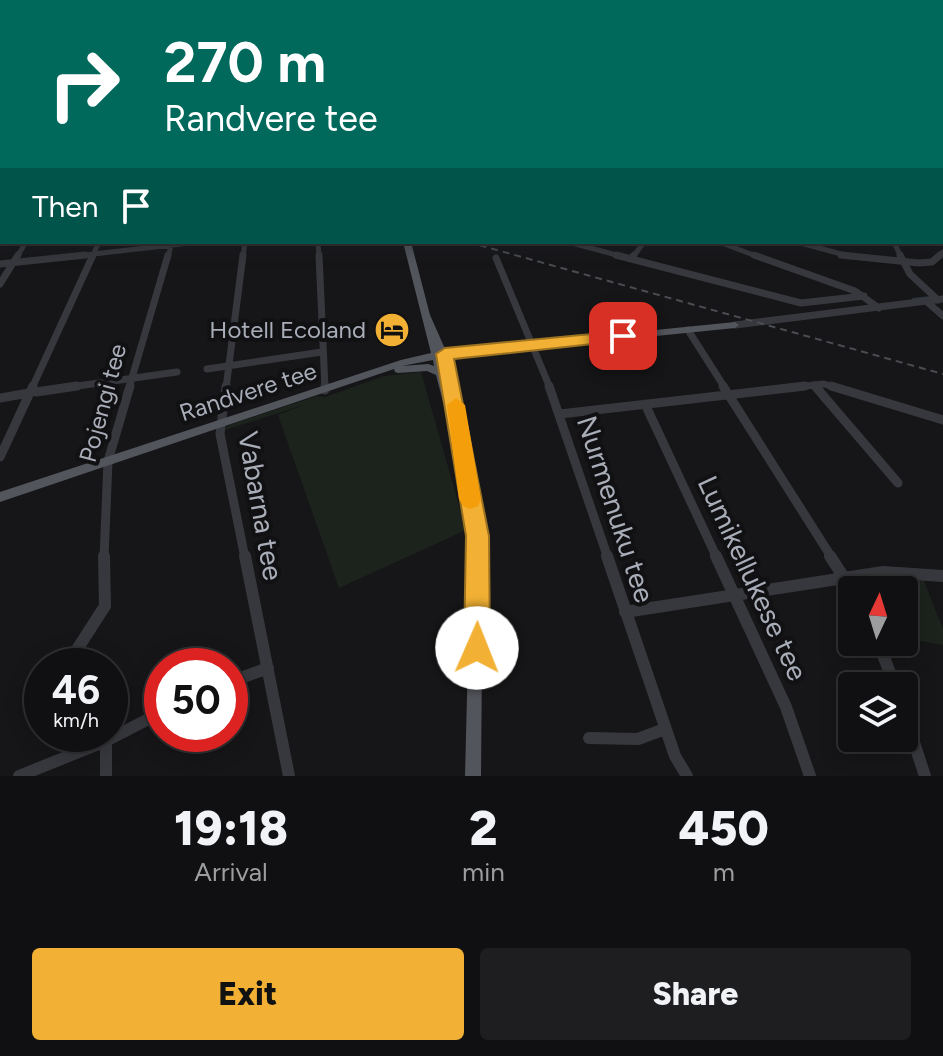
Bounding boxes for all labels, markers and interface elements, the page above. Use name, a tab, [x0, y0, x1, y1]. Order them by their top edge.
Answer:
text: 270 m	[164, 29, 326, 96]
icon: right	[32, 32, 136, 136]
text: Randvere tee	[164, 97, 378, 140]
icon: arrive	[114, 184, 158, 228]
text: Then	[32, 188, 98, 225]
pin	[589, 302, 657, 370]
hotel icon: Hotell Ecoland	[373, 311, 411, 349]
icon: arrive	[601, 314, 645, 358]
place label: Hotell Ecoland	[209, 315, 366, 344]
street label: Pojengi tee	[73, 341, 132, 465]
street label: Randvere tee	[176, 356, 320, 427]
street label: Nurmenuku tee	[570, 411, 662, 607]
street label: Vabarna tee	[231, 429, 291, 583]
street label: Lumikellukese tee	[691, 470, 815, 686]
north arrow	[838, 576, 918, 656]
map controls	[838, 576, 918, 752]
position arrow	[435, 606, 519, 690]
speed limit sign: 50	[144, 648, 248, 752]
text: 46	[52, 666, 100, 714]
button: layers	[838, 672, 918, 752]
text: km/h	[53, 708, 99, 732]
text: 19:18	[174, 799, 288, 857]
text: 2	[469, 799, 498, 857]
text: 450	[679, 799, 769, 857]
text: Arrival	[194, 856, 268, 888]
text: min	[462, 856, 505, 888]
text: m	[713, 856, 735, 888]
button: Exit	[32, 948, 464, 1040]
button: Share	[480, 948, 911, 1040]

